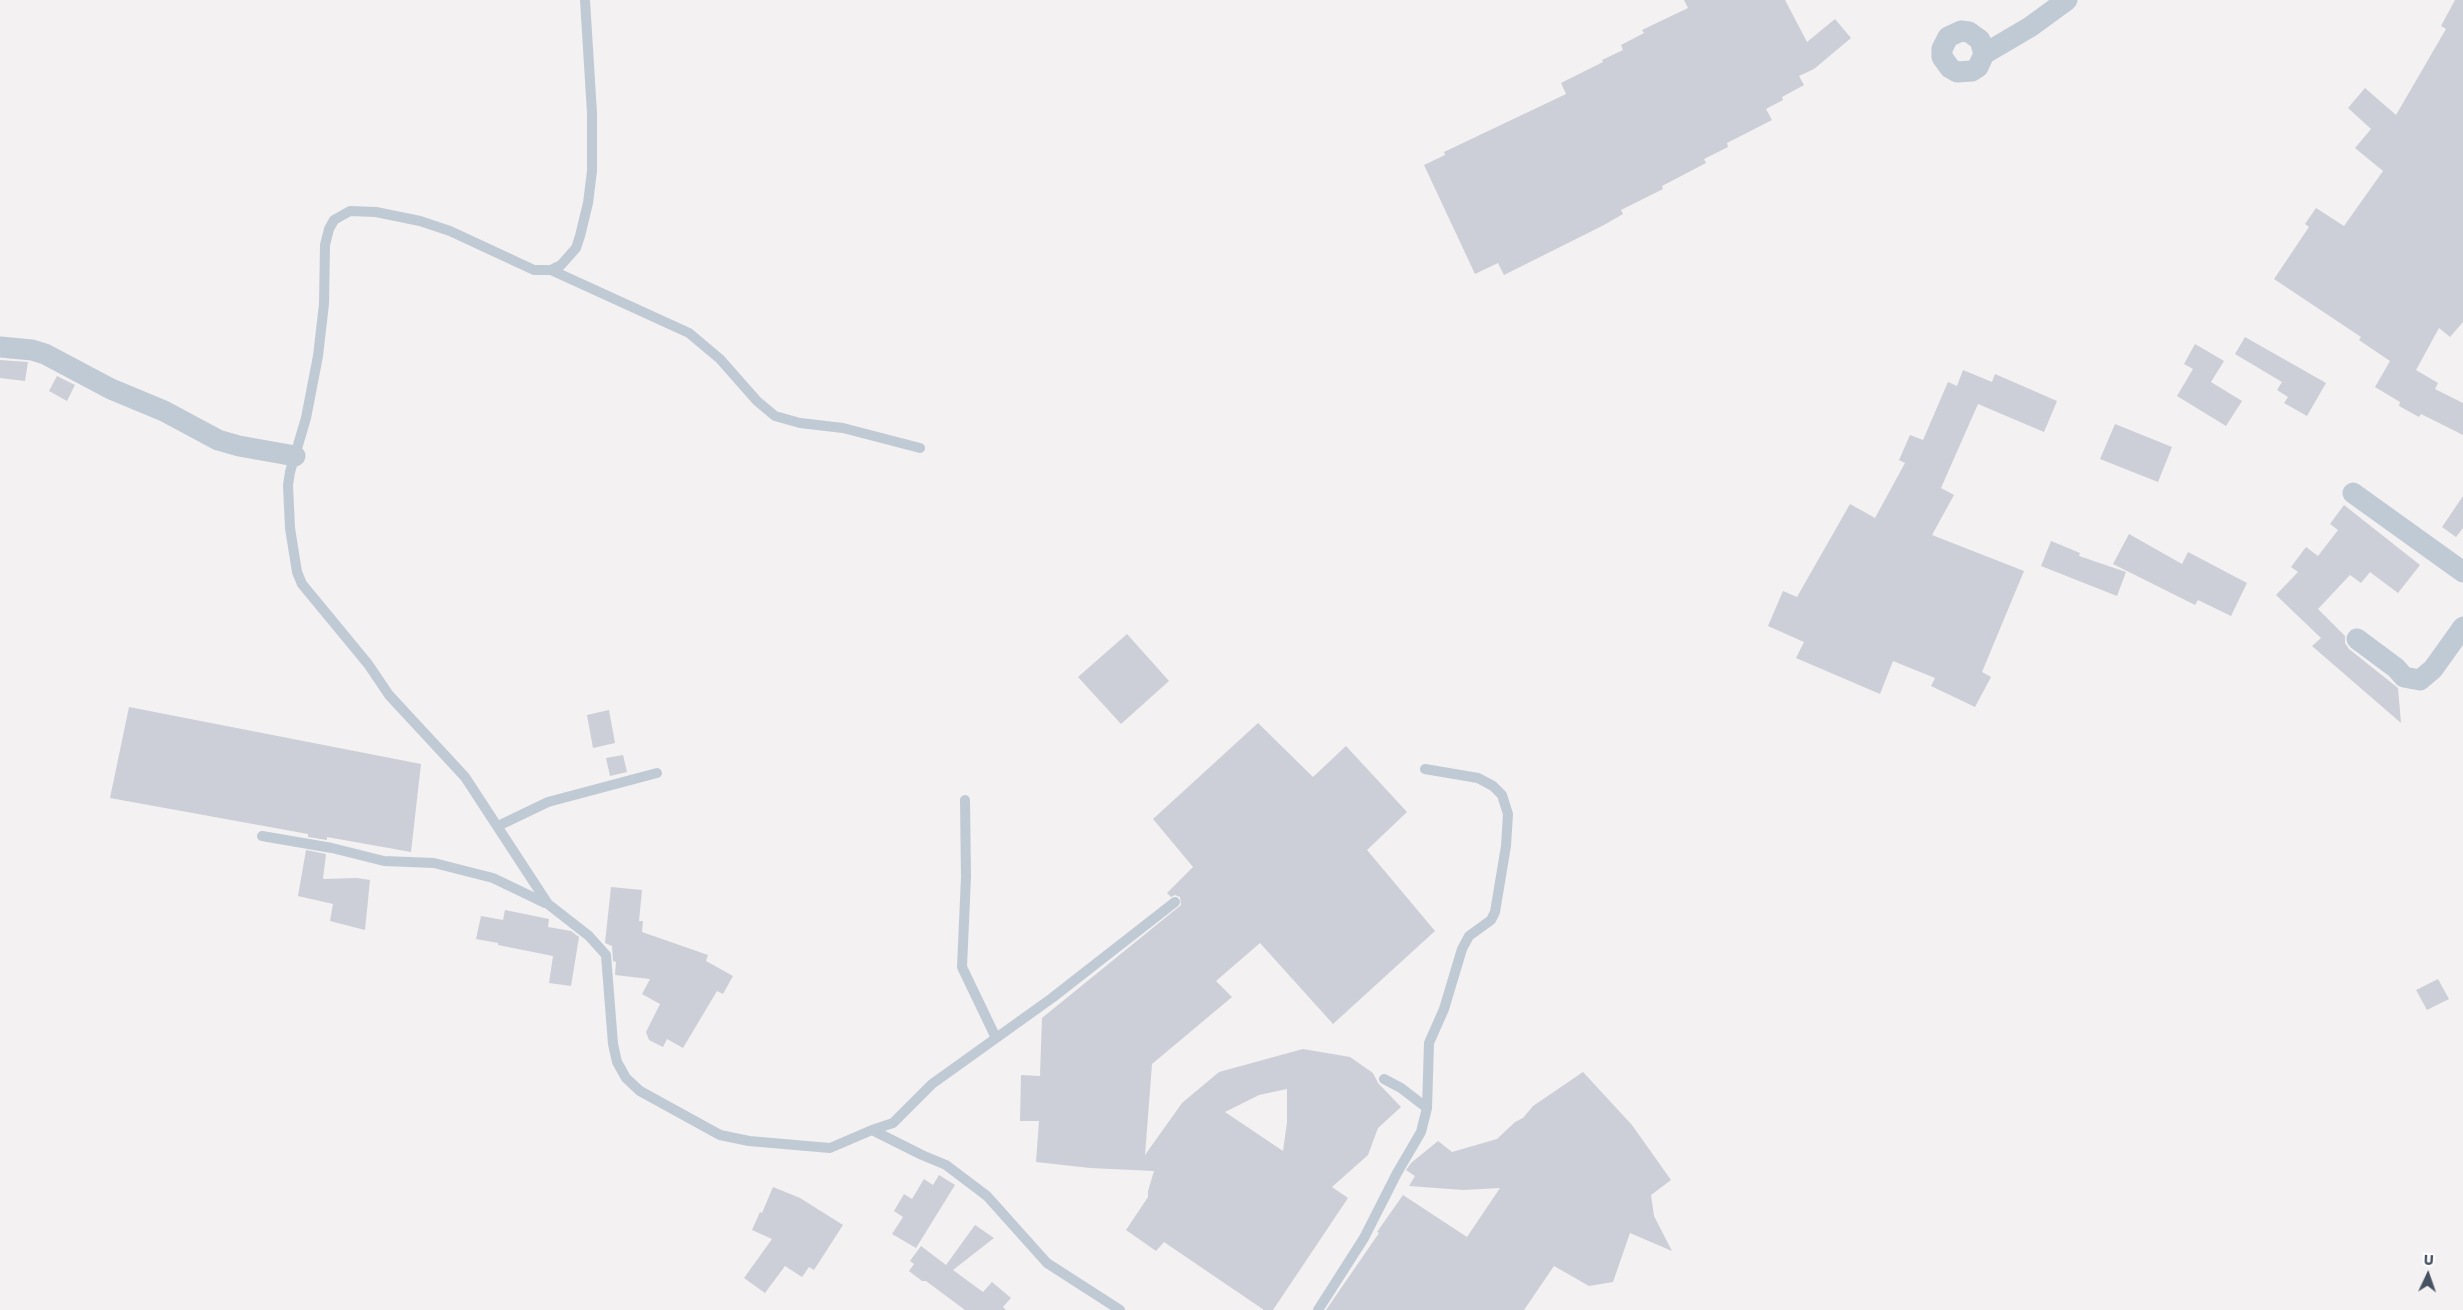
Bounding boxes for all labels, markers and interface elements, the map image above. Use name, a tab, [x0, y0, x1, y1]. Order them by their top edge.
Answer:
north arrow	[2403, 1250, 2453, 1300]
text: U	[2423, 1250, 2434, 1270]

